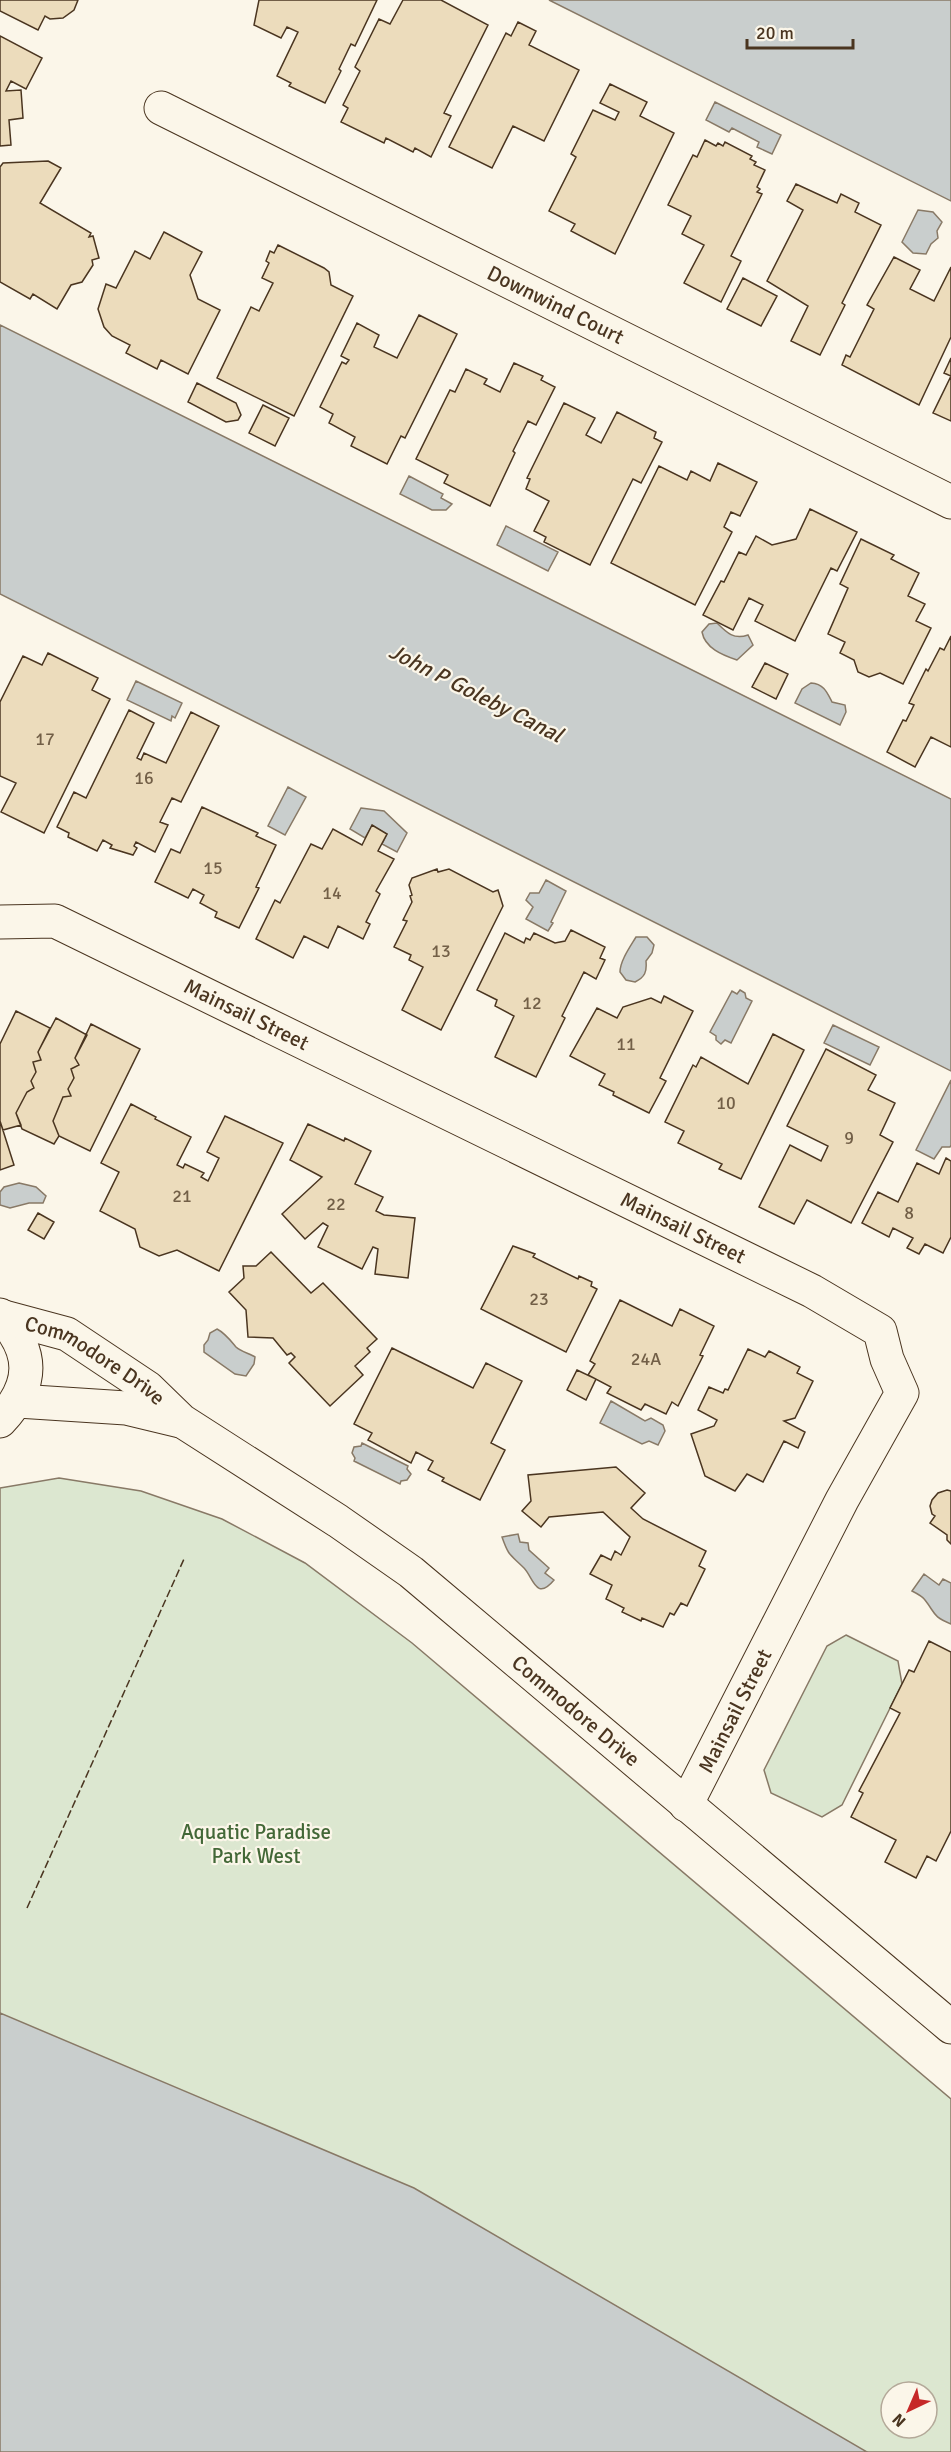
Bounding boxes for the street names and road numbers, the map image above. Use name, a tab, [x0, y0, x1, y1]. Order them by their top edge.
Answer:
street label: Downwind Court	[483, 260, 628, 350]
street label: Mainsail Street	[180, 973, 313, 1056]
street label: Mainsail Street	[616, 1186, 750, 1269]
street label: Commodore Drive	[22, 1310, 171, 1411]
street label: Mainsail Street	[693, 1645, 777, 1777]
street label: Commodore Drive	[506, 1650, 645, 1772]

